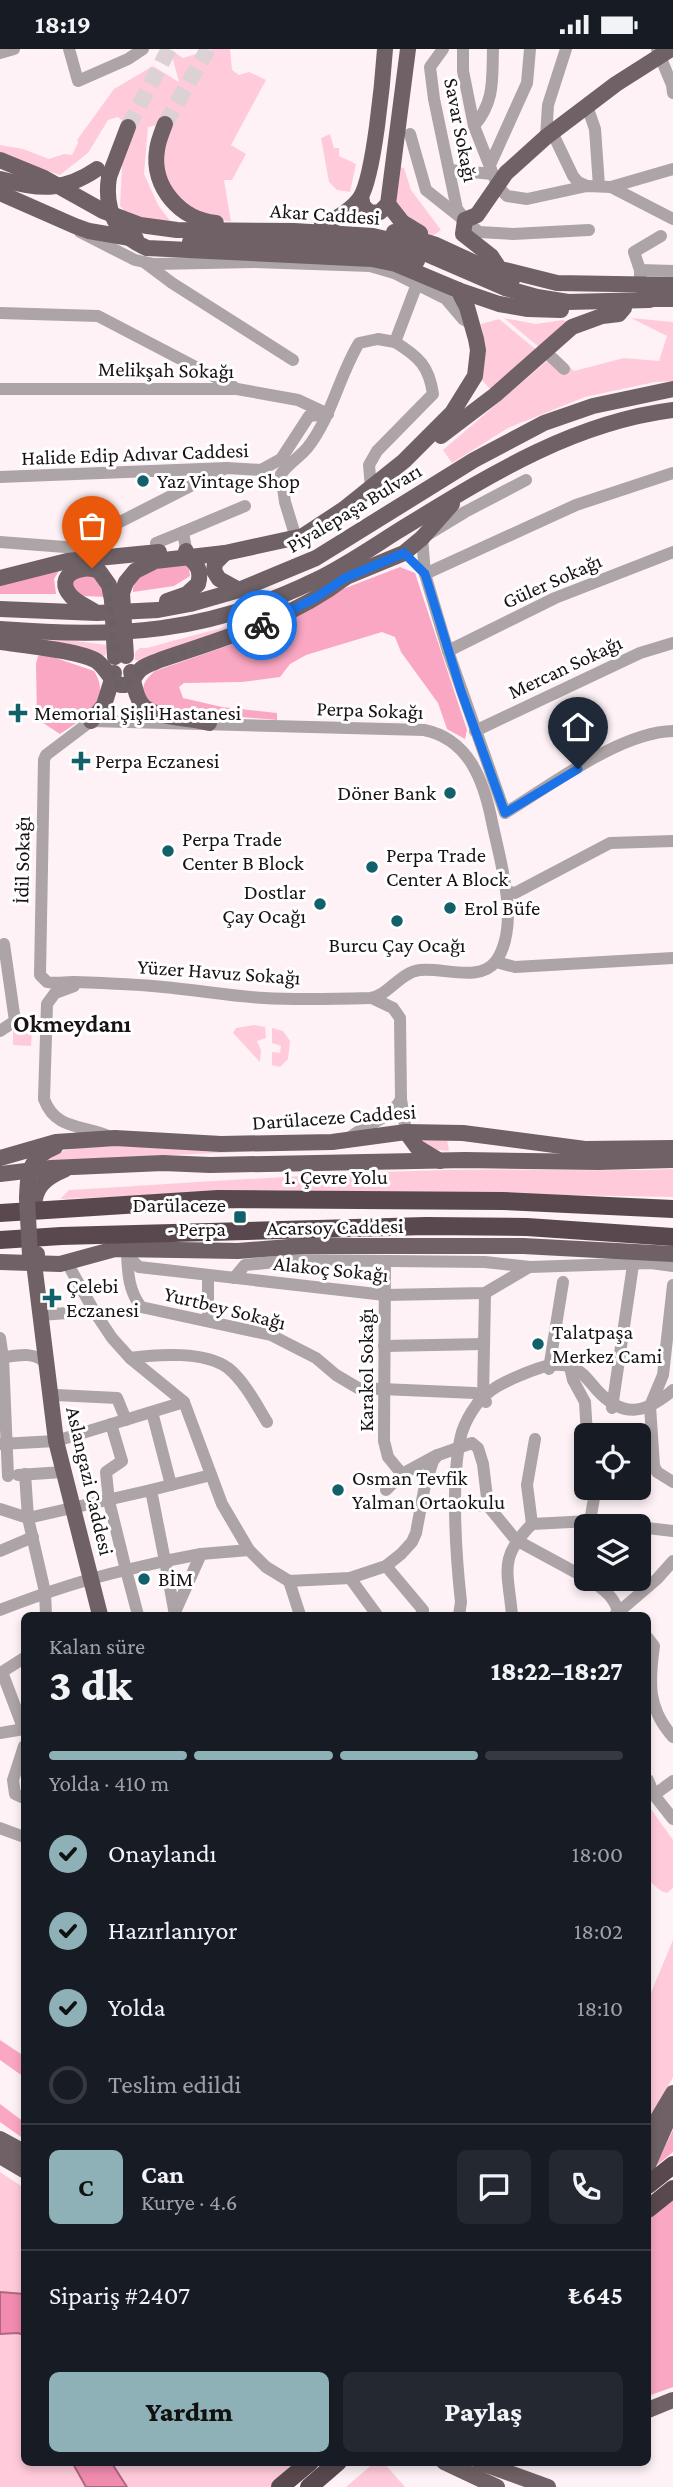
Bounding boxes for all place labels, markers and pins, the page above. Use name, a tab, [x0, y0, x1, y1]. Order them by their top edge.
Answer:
place label: Yaz Vintage Shop	[157, 469, 300, 493]
marker: Yaz Vintage Shop	[135, 473, 151, 489]
pin	[62, 496, 122, 568]
pin	[548, 697, 608, 769]
place label: Memorial Şişli Hastanesi	[34, 701, 242, 725]
marker: Memorial Şişli Hastanesi	[8, 703, 28, 723]
place label: Perpa Eczanesi	[95, 749, 220, 773]
marker: Perpa Eczanesi	[73, 753, 89, 769]
place label: Döner Bank	[337, 781, 436, 805]
marker: Döner Bank	[442, 785, 458, 801]
place label: Perpa Trade Center B Block	[182, 827, 304, 875]
marker: Perpa Trade Center B Block	[160, 843, 176, 859]
place label: Perpa Trade Center A Block	[386, 843, 508, 891]
marker: Perpa Trade Center A Block	[364, 859, 380, 875]
place label: Dostlar Çay Ocağı	[222, 880, 307, 928]
marker: Dostlar Çay Ocağı	[312, 896, 328, 912]
place label: Erol Büfe	[464, 896, 540, 920]
marker: Erol Büfe	[442, 900, 458, 916]
marker: Burcu Çay Ocağı	[389, 913, 405, 929]
place label: Burcu Çay Ocağı	[328, 933, 466, 957]
place label: Darülaceze - Perpa	[132, 1193, 226, 1241]
marker: Darülaceze - Perpa	[232, 1209, 248, 1225]
place label: Çelebi Eczanesi	[66, 1274, 139, 1322]
marker: Çelebi Eczanesi	[44, 1290, 60, 1306]
place label: Talatpaşa Merkez Cami	[552, 1320, 663, 1368]
marker: Talatpaşa Merkez Cami	[530, 1336, 546, 1352]
place label: Osman Tevfik Yalman Ortaokulu	[352, 1466, 505, 1514]
marker: Osman Tevfik Yalman Ortaokulu	[330, 1482, 346, 1498]
place label: BİM	[158, 1567, 193, 1591]
marker: BİM	[136, 1571, 152, 1587]

